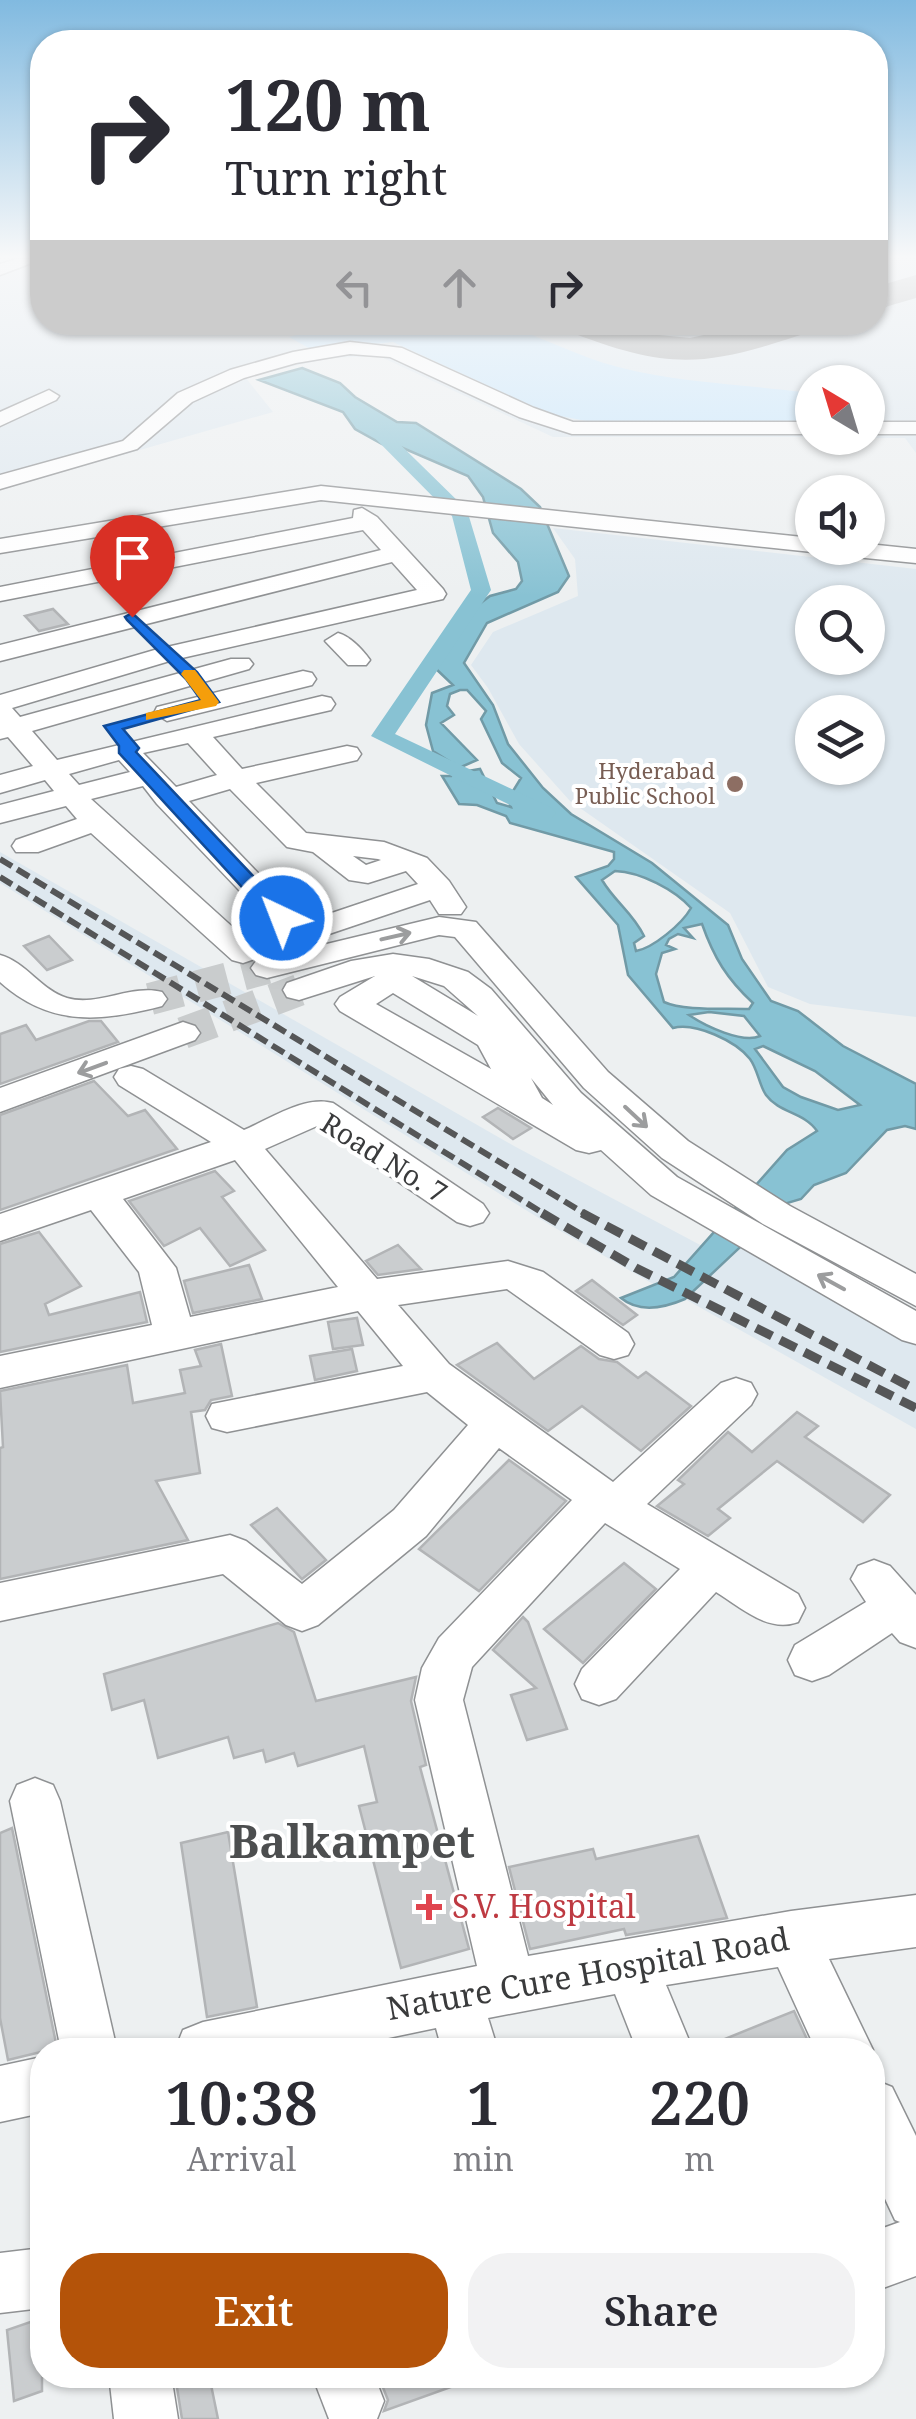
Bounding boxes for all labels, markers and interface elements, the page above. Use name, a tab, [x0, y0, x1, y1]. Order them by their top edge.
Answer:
text: 120 m	[225, 56, 431, 152]
icon: right	[60, 70, 190, 200]
text: Turn right	[225, 147, 447, 208]
icon: left	[327, 260, 382, 315]
icon: ahead	[432, 260, 487, 315]
icon: right	[537, 260, 592, 315]
north arrow	[795, 365, 885, 455]
map controls	[795, 365, 885, 785]
button: sound	[795, 475, 885, 565]
pin	[90, 515, 175, 618]
icon: arrive	[105, 530, 160, 585]
button: search	[795, 585, 885, 675]
button: layers	[795, 695, 885, 785]
place label: Hyderabad Public School	[575, 755, 715, 810]
marker: Hyderabad Public School	[724, 773, 746, 795]
position arrow	[230, 866, 334, 970]
one-way arrow	[379, 926, 411, 944]
one-way arrow	[78, 1060, 109, 1078]
street label: Road No. 7	[314, 1103, 455, 1211]
one-way arrow	[623, 1105, 648, 1128]
one-way arrow	[816, 1271, 846, 1291]
district label: Balkampet	[229, 1810, 475, 1871]
place label: S.V. Hospital	[452, 1884, 636, 1927]
marker: S.V. Hospital	[416, 1894, 442, 1920]
street label: Nature Cure Hospital Road	[383, 1916, 793, 2029]
text: 10:38	[165, 2061, 318, 2143]
text: 1	[466, 2061, 500, 2143]
text: 220	[649, 2061, 750, 2143]
text: Arrival	[187, 2137, 296, 2180]
text: min	[453, 2137, 514, 2180]
text: m	[684, 2137, 715, 2180]
button: Exit	[60, 2253, 448, 2368]
button: Share	[468, 2253, 855, 2368]

